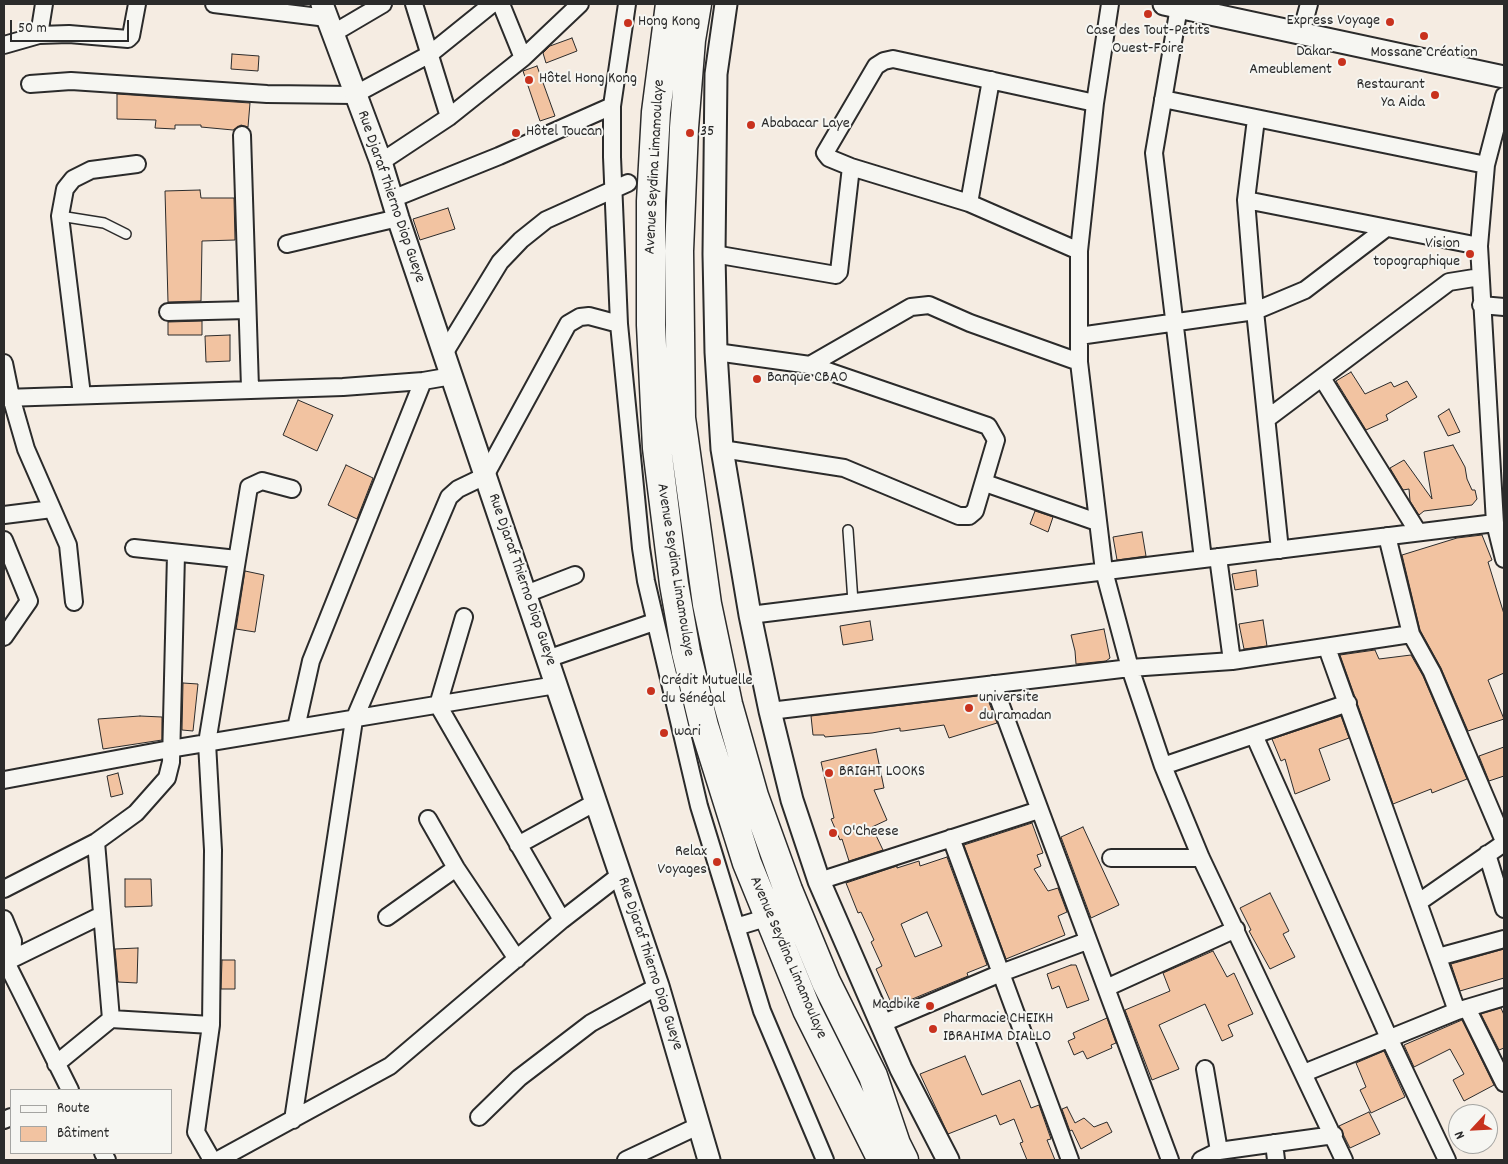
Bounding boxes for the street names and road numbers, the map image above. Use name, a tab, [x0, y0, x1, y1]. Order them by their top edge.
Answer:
street label: Avenue Seydina Limamoulaye	[642, 79, 670, 255]
street label: Rue Djaraf Thierno Diop Gueye	[351, 108, 429, 286]
street label: Avenue Seydina Limamoulaye	[651, 482, 697, 658]
street label: Rue Djaraf Thierno Diop Gueye	[482, 491, 560, 669]
street label: Avenue Seydina Limamoulaye	[744, 874, 830, 1042]
street label: Rue Djaraf Thierno Diop Gueye	[612, 875, 686, 1053]

